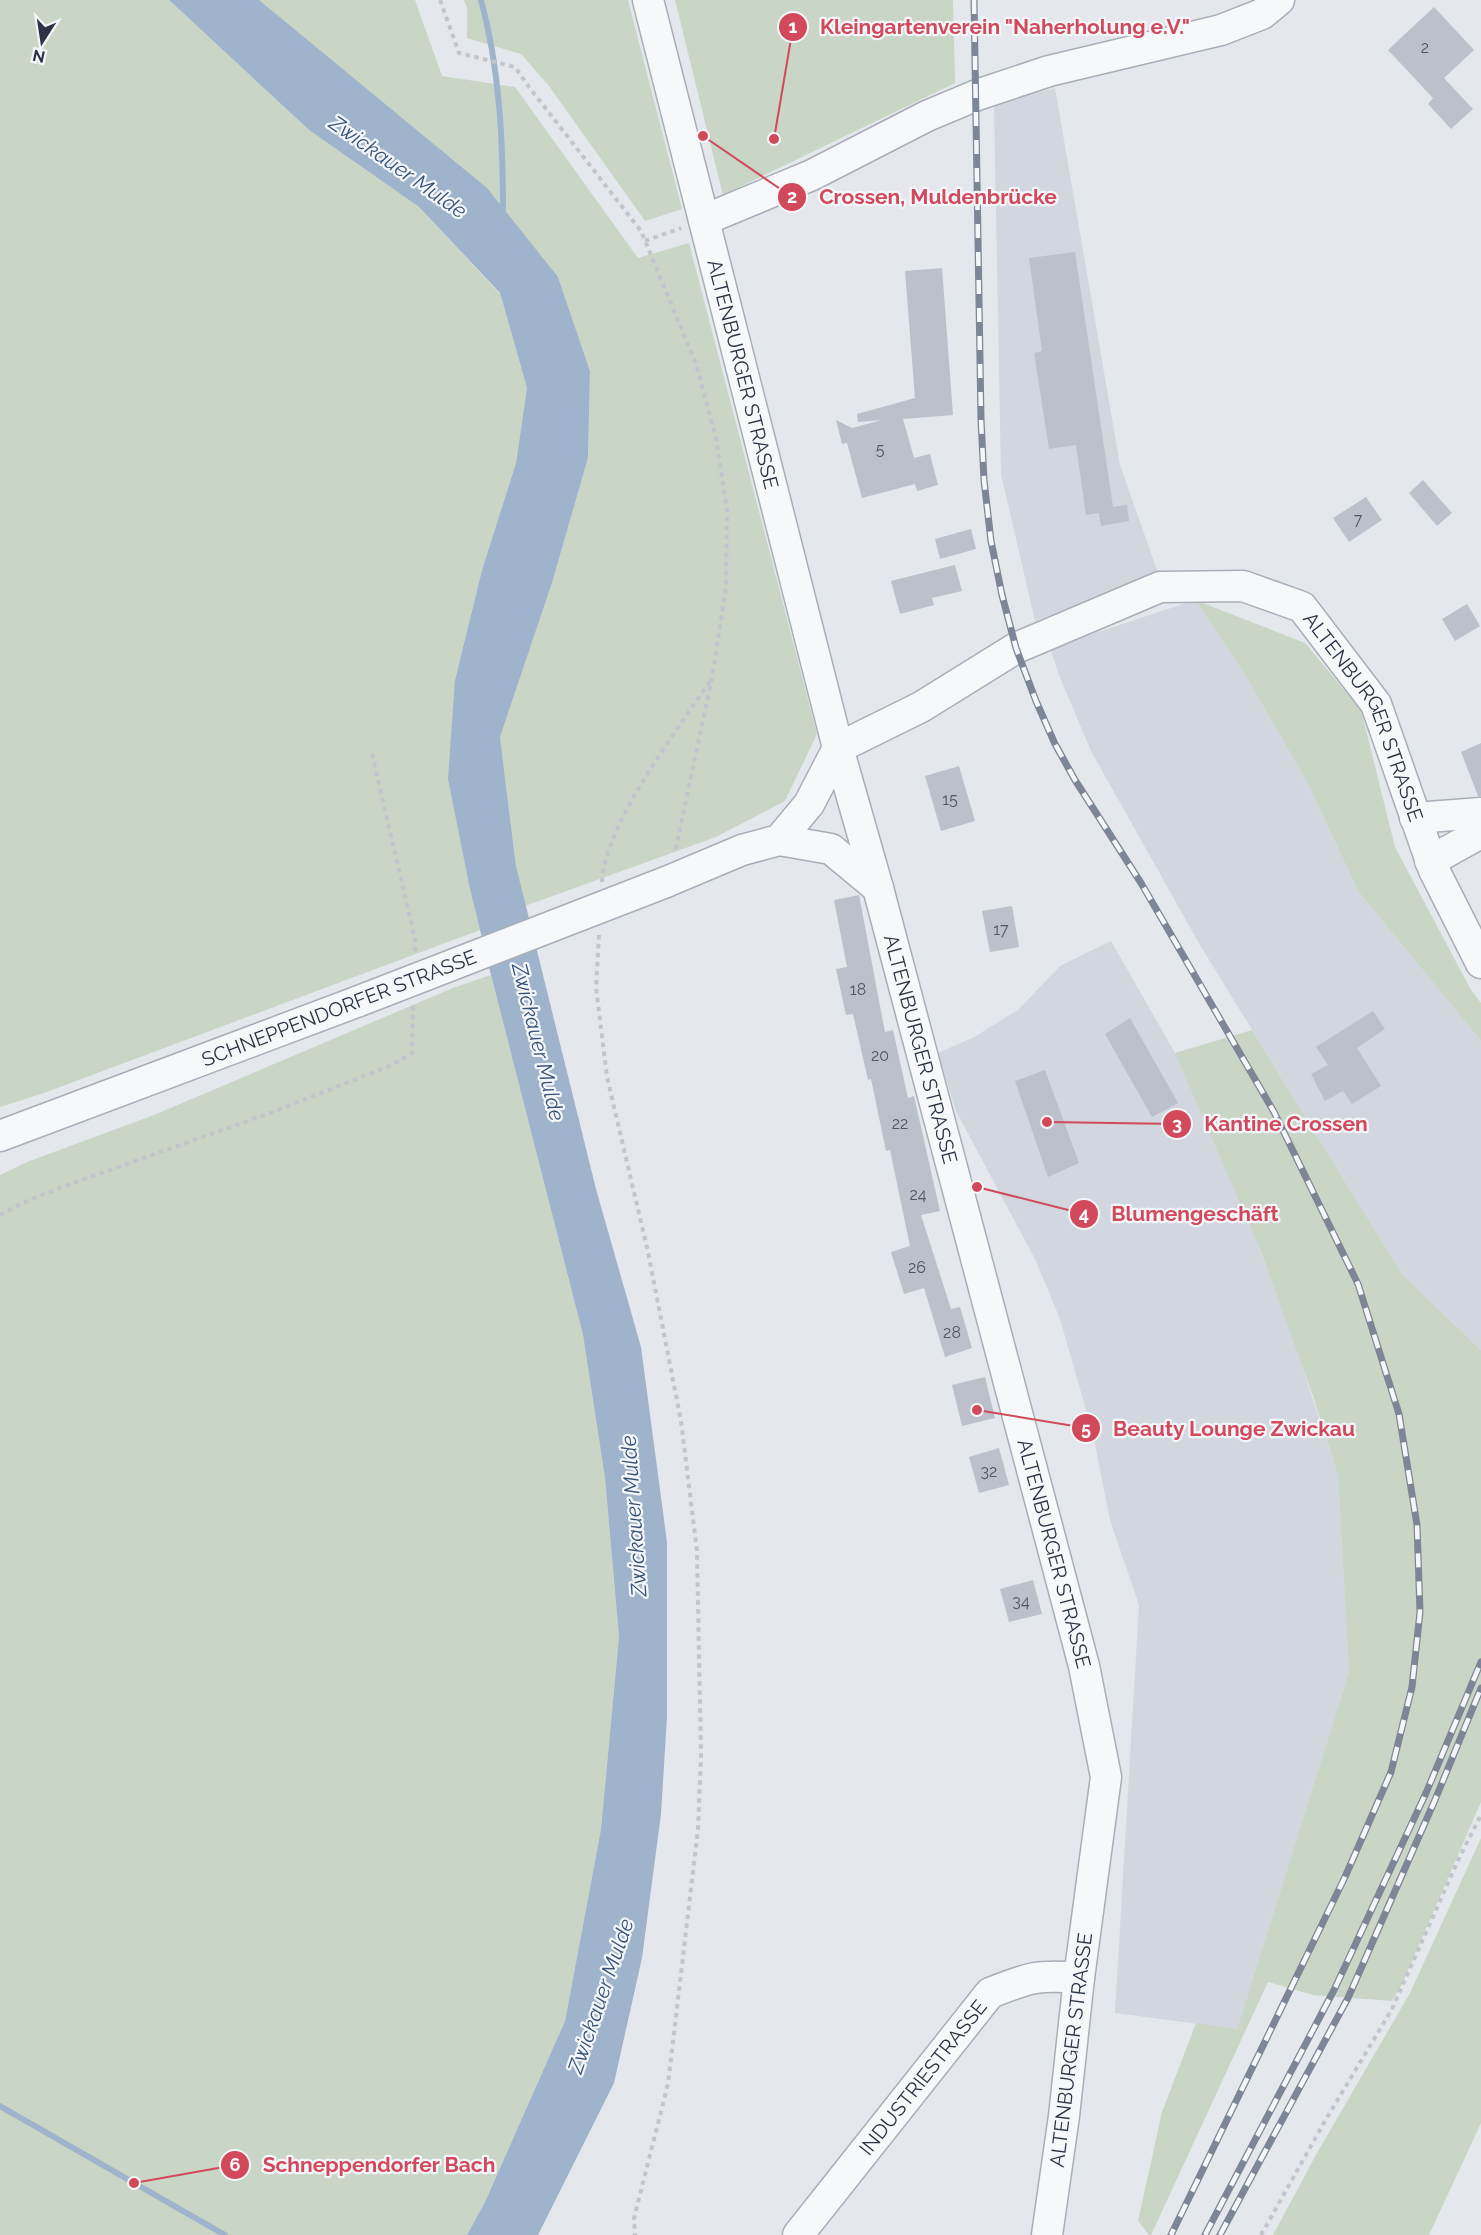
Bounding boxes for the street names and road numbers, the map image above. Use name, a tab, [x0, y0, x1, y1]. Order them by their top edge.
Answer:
street label: ALTENBURGER STRASSE	[702, 257, 784, 492]
street label: ALTENBURGER STRASSE	[1298, 607, 1428, 825]
street label: ALTENBURGER STRASSE	[879, 932, 962, 1166]
street label: SCHNEPPENDORFER STRASSE	[198, 944, 480, 1072]
street label: ALTENBURGER STRASSE	[1012, 1437, 1096, 1671]
street label: ALTENBURGER STRASSE	[1045, 1931, 1097, 2169]
street label: INDUSTRIESTRASSE	[854, 1995, 992, 2160]

